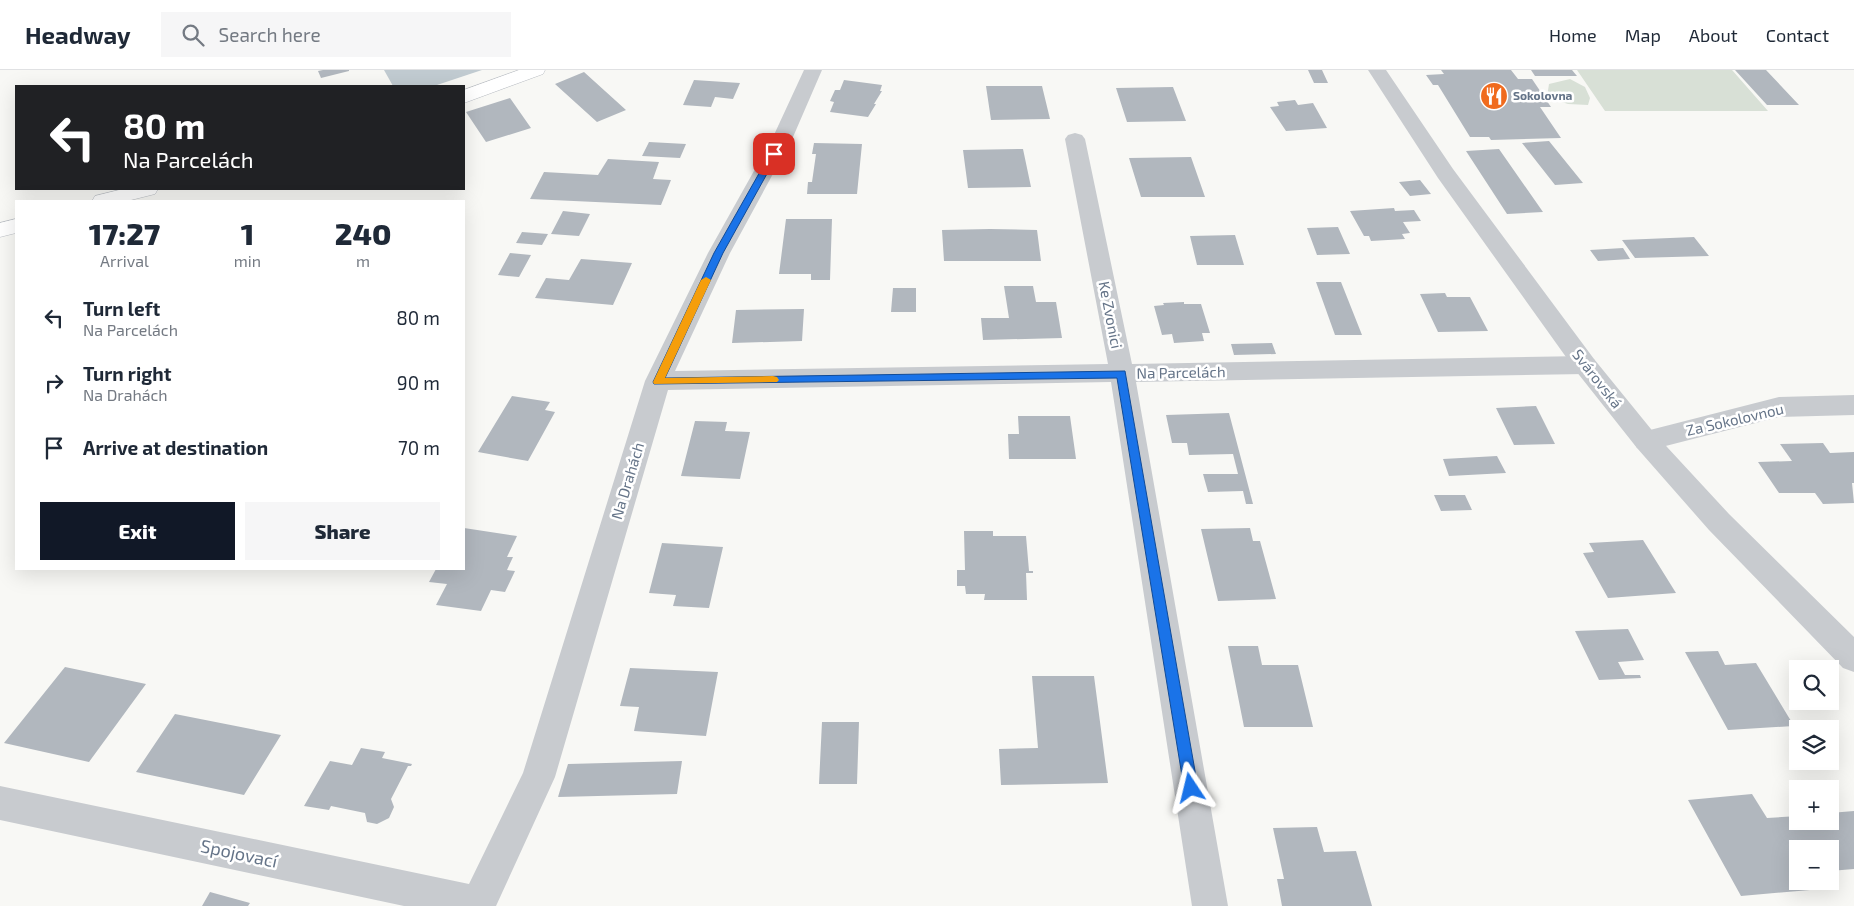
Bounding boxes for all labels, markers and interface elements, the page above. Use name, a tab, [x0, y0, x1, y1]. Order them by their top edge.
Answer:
search box	[161, 12, 511, 57]
text: Headway	[25, 20, 131, 49]
icon: search	[179, 21, 207, 49]
text: Search here	[219, 23, 321, 46]
text: Home	[1549, 24, 1597, 46]
text: Map	[1625, 24, 1661, 46]
text: About	[1689, 24, 1738, 46]
text: Contact	[1766, 24, 1829, 46]
restaurant icon: Sokolovna	[1479, 81, 1509, 111]
place label: Sokolovna	[1513, 88, 1573, 102]
text: 80 m	[123, 104, 205, 146]
icon: left	[40, 105, 105, 170]
pin	[753, 133, 795, 175]
icon: arrive	[760, 140, 788, 168]
text: Na Parcelách	[123, 146, 254, 172]
text: 17:27	[89, 215, 160, 251]
text: 1	[241, 215, 254, 251]
text: 240	[335, 215, 391, 251]
text: Arrival	[100, 251, 149, 270]
text: min	[234, 251, 261, 270]
text: m	[356, 251, 370, 270]
street label: Ke Zvonici	[1096, 280, 1126, 350]
text: Turn left	[83, 297, 160, 320]
icon: left	[40, 304, 68, 332]
text: 80 m	[396, 306, 440, 329]
text: Na Parcelách	[83, 320, 178, 339]
street label: Svárovská	[1569, 345, 1626, 412]
text: Turn right	[83, 362, 171, 385]
street label: Na Parcelách	[1136, 362, 1226, 382]
icon: right	[40, 369, 68, 397]
text: 90 m	[397, 371, 440, 394]
text: Na Drahách	[83, 385, 168, 404]
street label: Za Sokolovnou	[1684, 399, 1785, 439]
icon: arrive	[40, 434, 68, 462]
text: Arrive at destination	[83, 436, 268, 459]
text: 70 m	[398, 436, 440, 459]
street label: Na Drahách	[607, 440, 647, 521]
button: Exit	[40, 502, 235, 560]
button: Share	[245, 502, 440, 560]
map controls	[1789, 660, 1839, 890]
button: search	[1789, 660, 1839, 710]
button: layers	[1789, 720, 1839, 770]
position arrow	[1164, 761, 1216, 813]
button: +	[1789, 780, 1839, 830]
street label: Spojovací	[199, 834, 280, 872]
button: −	[1789, 840, 1839, 890]

